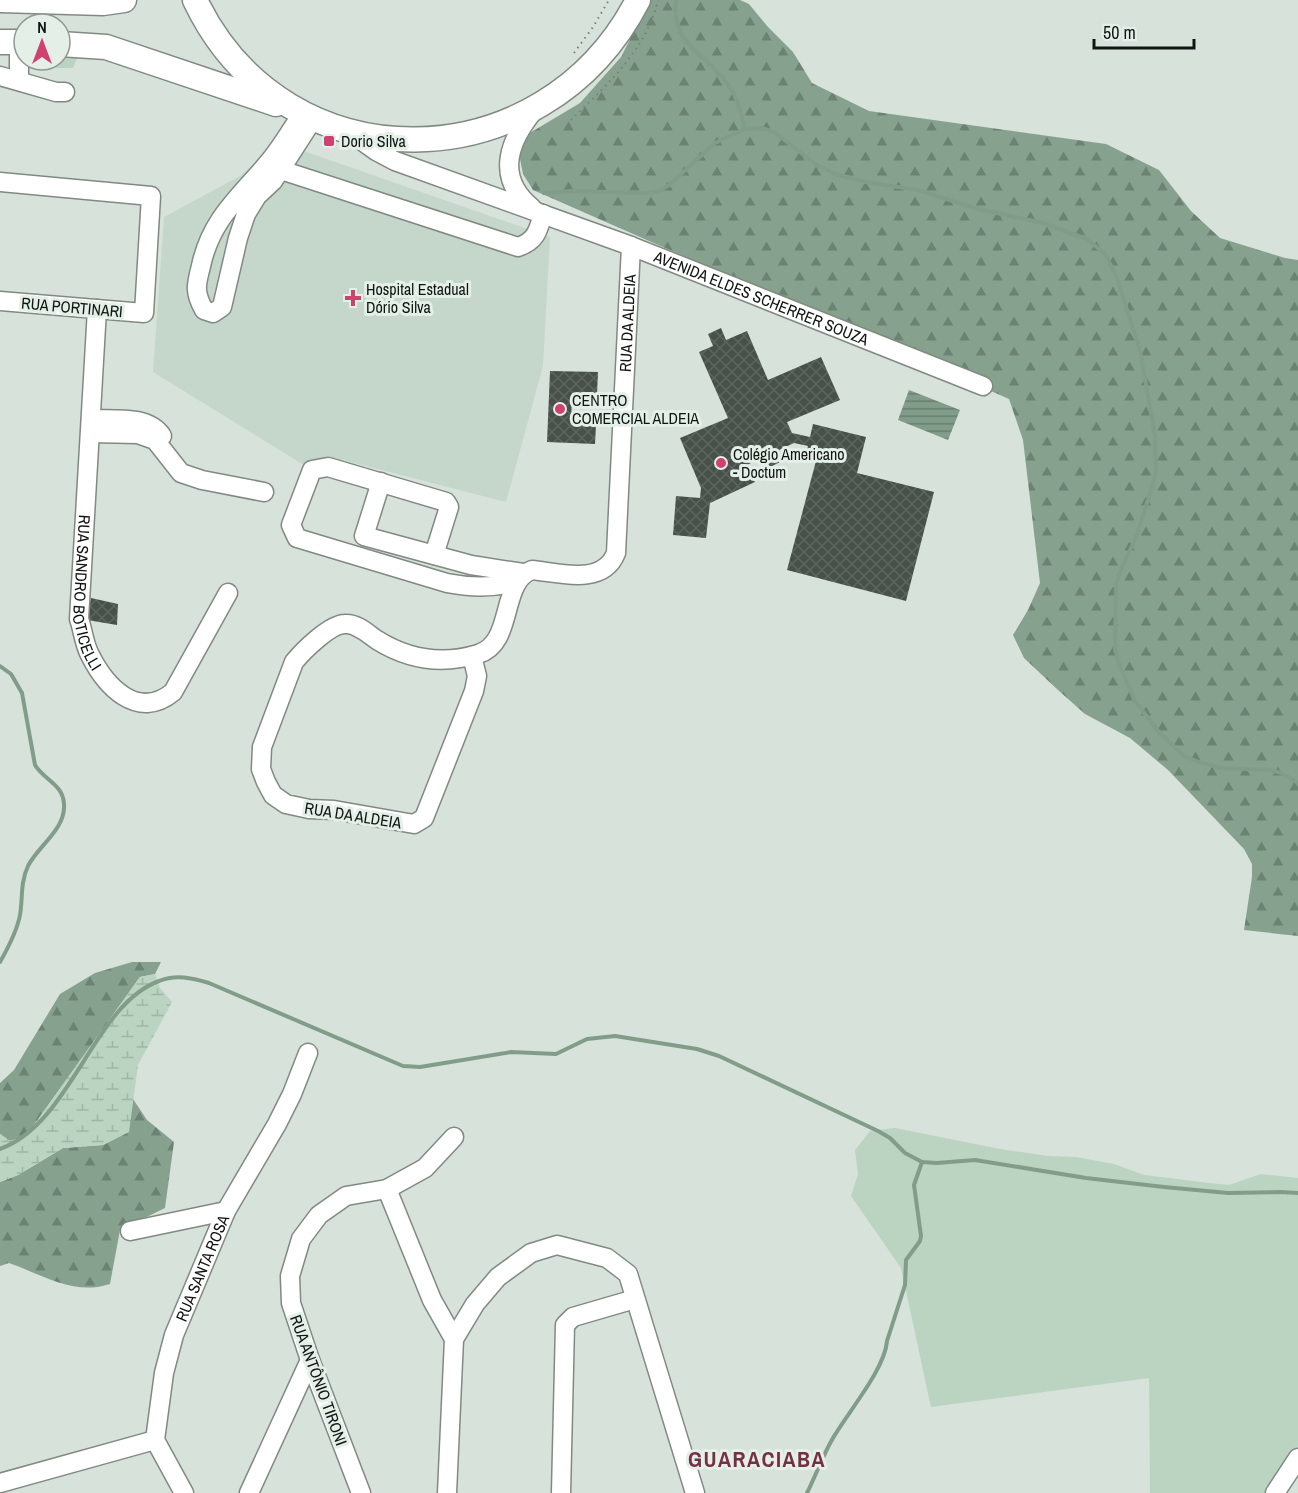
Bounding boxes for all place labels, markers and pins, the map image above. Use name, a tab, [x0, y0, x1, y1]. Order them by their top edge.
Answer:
place label: Dorio Silva	[341, 130, 407, 152]
marker: Dorio Silva	[322, 134, 336, 148]
place label: Hospital Estadual Dório Silva	[366, 278, 469, 318]
marker: Hospital Estadual Dório Silva	[344, 289, 362, 307]
place label: CENTRO COMERCIAL ALDEIA	[572, 389, 699, 429]
marker: CENTRO COMERCIAL ALDEIA	[553, 402, 567, 416]
place label: Colégio Americano - Doctum	[733, 443, 845, 483]
marker: Colégio Americano - Doctum	[714, 456, 728, 470]

